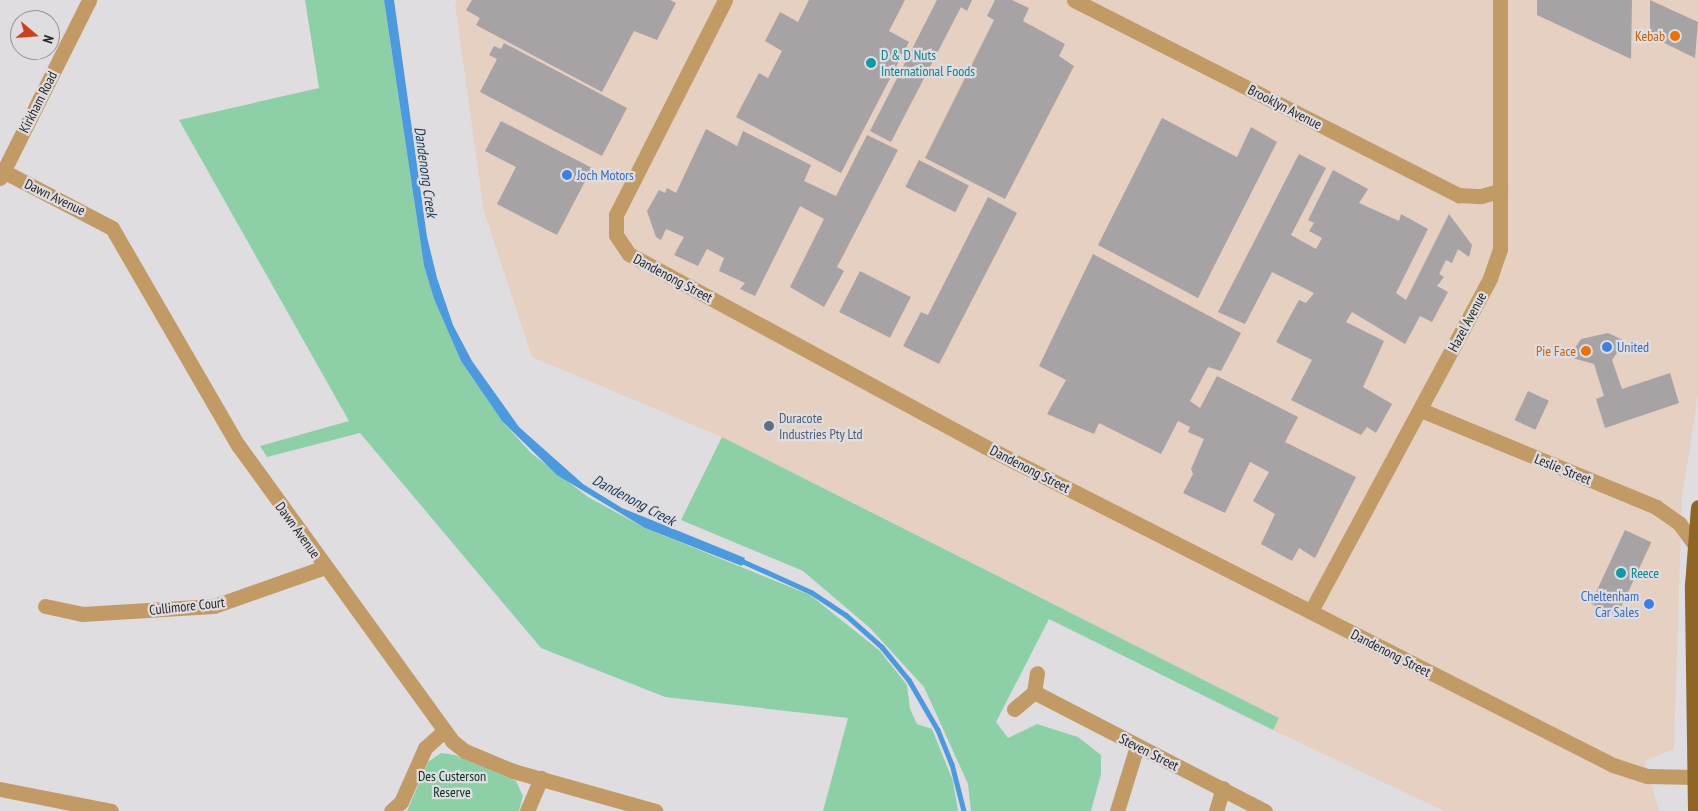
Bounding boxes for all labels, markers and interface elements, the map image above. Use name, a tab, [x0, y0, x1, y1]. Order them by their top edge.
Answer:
north arrow	[10, 10, 60, 60]
place label: Kebab	[1635, 28, 1665, 44]
marker: Kebab	[1669, 30, 1681, 42]
text: N	[39, 33, 58, 46]
place label: D & D Nuts International Foods	[881, 47, 975, 80]
marker: D & D Nuts International Foods	[865, 57, 877, 69]
street label: Kirkham Road	[15, 68, 61, 136]
street label: Brooklyn Avenue	[1245, 81, 1325, 133]
water label: Dandenong Creek	[411, 126, 441, 218]
place label: Joch Motors	[577, 167, 634, 183]
marker: Joch Motors	[561, 169, 573, 181]
street label: Dawn Avenue	[22, 175, 88, 219]
street label: Dandenong Street	[631, 250, 715, 306]
street label: Hazel Avenue	[1444, 289, 1490, 355]
place label: United	[1617, 339, 1649, 355]
marker: United	[1601, 341, 1613, 353]
place label: Pie Face	[1536, 343, 1576, 359]
marker: Pie Face	[1580, 345, 1592, 357]
place label: Duracote Industries Pty Ltd	[779, 410, 863, 442]
marker: Duracote Industries Pty Ltd	[763, 420, 775, 432]
street label: Dandenong Street	[987, 442, 1073, 496]
street label: Leslie Street	[1532, 450, 1594, 488]
water label: Dandenong Creek	[589, 471, 679, 529]
street label: Dawn Avenue	[272, 498, 324, 562]
place label: Reece	[1631, 565, 1659, 581]
marker: Reece	[1615, 567, 1627, 579]
place label: Cheltenham Car Sales	[1581, 588, 1639, 620]
street label: Cullimore Court	[148, 594, 226, 618]
marker: Cheltenham Car Sales	[1643, 598, 1655, 610]
street label: Dandenong Street	[1348, 626, 1434, 680]
street label: Steven Street	[1116, 730, 1182, 774]
park label: Des Custerson Reserve	[418, 768, 486, 800]

